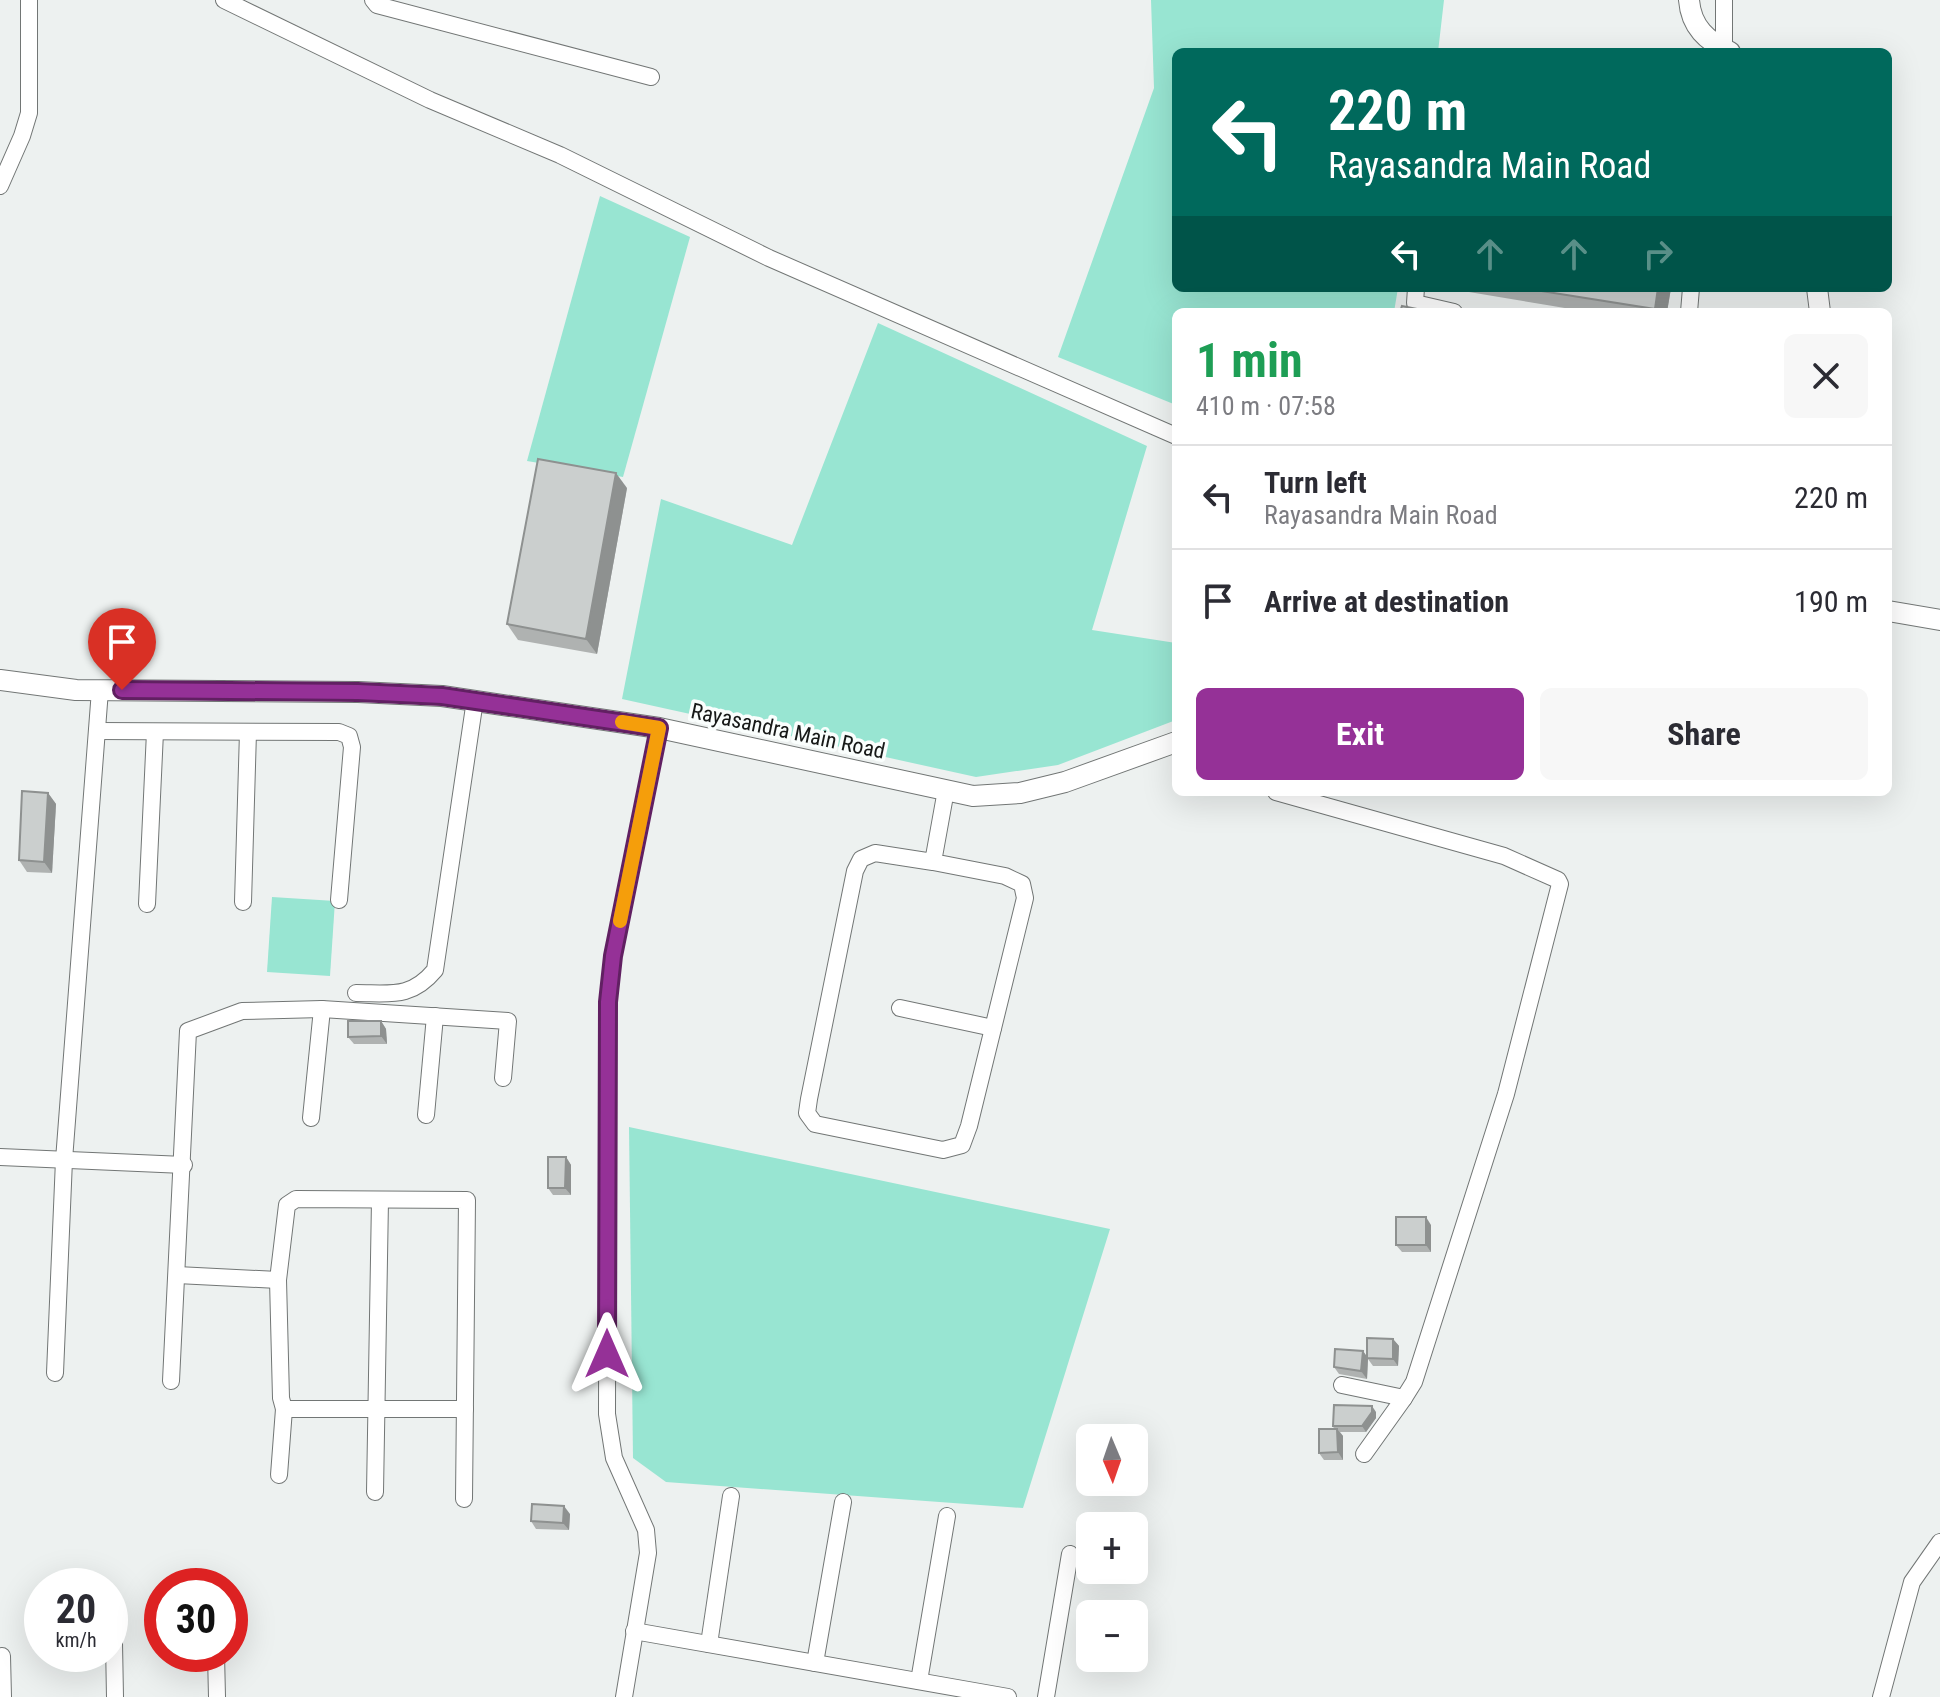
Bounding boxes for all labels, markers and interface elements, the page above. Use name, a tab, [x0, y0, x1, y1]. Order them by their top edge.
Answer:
text: 220 m	[1328, 78, 1467, 144]
icon: left	[1196, 80, 1300, 184]
text: Rayasandra Main Road	[1328, 145, 1651, 187]
icon: left	[1384, 232, 1428, 276]
icon: ahead	[1468, 232, 1512, 276]
icon: ahead	[1552, 232, 1596, 276]
icon: right	[1636, 232, 1680, 276]
text: 1 min	[1196, 332, 1303, 389]
button: close	[1784, 334, 1868, 418]
text: 410 m · 07:58	[1196, 391, 1336, 421]
text: Turn left	[1264, 465, 1367, 500]
icon: left	[1196, 475, 1240, 519]
text: 220 m	[1794, 480, 1868, 515]
text: Rayasandra Main Road	[1264, 500, 1498, 530]
icon: arrive	[1196, 579, 1240, 623]
text: Arrive at destination	[1264, 584, 1509, 619]
text: 190 m	[1794, 584, 1868, 619]
pin	[88, 608, 156, 690]
icon: arrive	[100, 620, 144, 664]
button: Exit	[1196, 688, 1524, 780]
button: Share	[1540, 688, 1868, 780]
street label: Rayasandra Main Road	[689, 698, 887, 764]
position arrow	[565, 1312, 649, 1396]
north arrow	[1076, 1424, 1148, 1496]
map controls	[1076, 1424, 1148, 1672]
button: +	[1076, 1512, 1148, 1584]
speed limit sign: 30	[144, 1568, 248, 1672]
text: 20	[56, 1586, 96, 1633]
button: −	[1076, 1600, 1148, 1672]
text: km/h	[55, 1628, 97, 1652]

